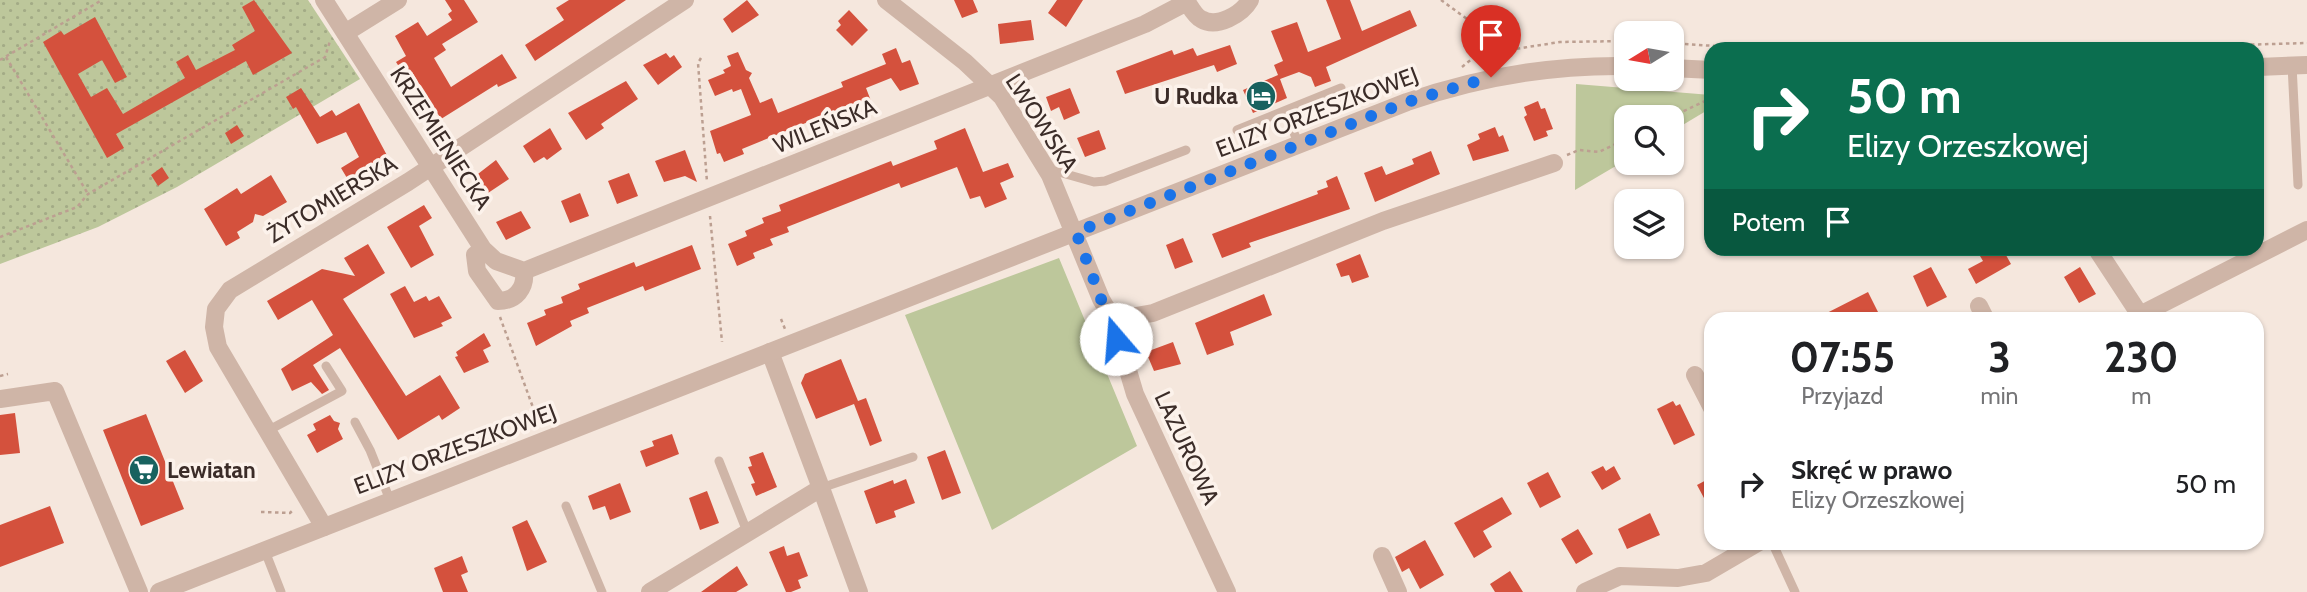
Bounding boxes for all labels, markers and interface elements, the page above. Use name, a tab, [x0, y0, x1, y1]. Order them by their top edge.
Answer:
pin	[1461, 5, 1521, 77]
icon: arrive	[1472, 16, 1510, 54]
north arrow	[1614, 21, 1684, 91]
map controls	[1614, 21, 1684, 259]
street label: KRZEMIENIECKA	[384, 61, 498, 215]
street label: ELIZY ORZESZKOWEJ	[1212, 61, 1422, 163]
text: 50 m	[1847, 66, 1962, 125]
street label: LWOWSKA	[1000, 68, 1084, 178]
icon: right	[1732, 70, 1823, 161]
hotel icon: U Rudka	[1244, 79, 1278, 113]
place label: U Rudka	[1154, 82, 1239, 110]
street label: WILEŃSKA	[769, 92, 881, 159]
button: search	[1614, 105, 1684, 175]
text: Elizy Orzeszkowej	[1847, 126, 2089, 165]
street label: ŻYTOMIERSKA	[262, 149, 402, 249]
button: layers	[1614, 189, 1684, 259]
icon: arrive	[1819, 203, 1857, 241]
text: Potem	[1732, 206, 1805, 238]
position arrow	[1079, 302, 1153, 376]
text: 07:55	[1790, 331, 1895, 383]
text: 3	[1988, 331, 2011, 383]
text: 230	[2104, 331, 2178, 383]
text: Przyjazd	[1801, 382, 1883, 410]
text: min	[1981, 382, 2018, 410]
text: m	[2131, 382, 2151, 410]
street label: LAZUROWA	[1149, 387, 1225, 509]
street label: ELIZY ORZESZKOWEJ	[350, 398, 560, 500]
supermarket icon: Lewiatan	[127, 453, 161, 487]
text: Skręć w prawo	[1791, 454, 1952, 486]
place label: Lewiatan	[167, 456, 256, 484]
icon: right	[1732, 465, 1770, 503]
text: 50 m	[2175, 468, 2236, 500]
text: Elizy Orzeszkowej	[1791, 486, 1965, 514]

